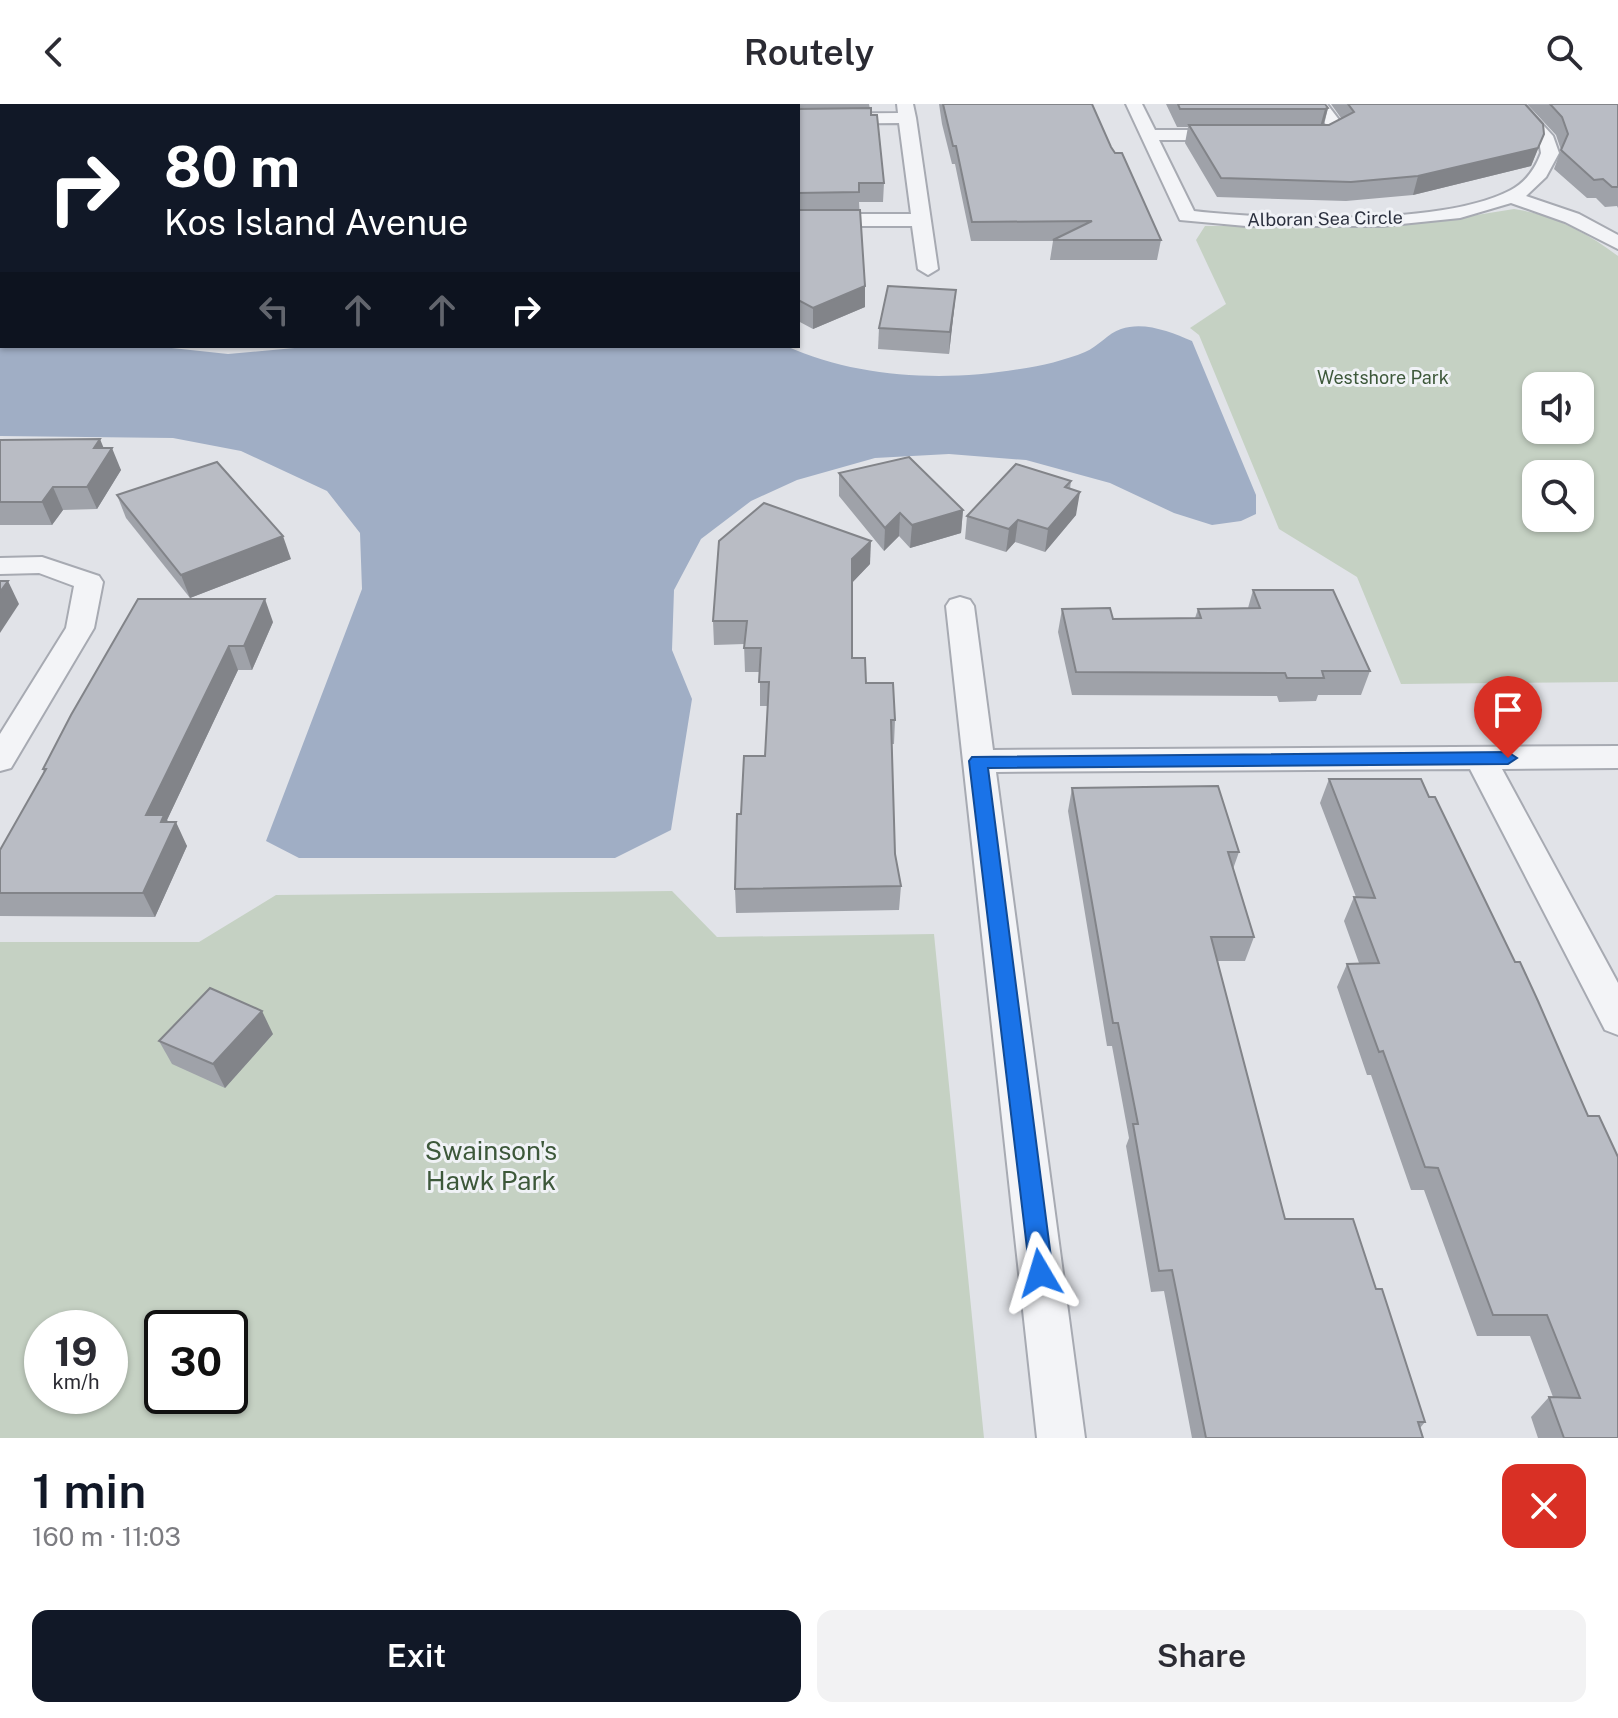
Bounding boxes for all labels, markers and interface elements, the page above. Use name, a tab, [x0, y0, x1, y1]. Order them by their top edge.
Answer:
icon: back	[32, 30, 76, 74]
icon: search	[1542, 30, 1586, 74]
text: Routely	[744, 31, 874, 73]
text: 80 m	[164, 134, 300, 200]
icon: right	[32, 136, 136, 240]
text: Kos Island Avenue	[164, 201, 468, 243]
street label: Alboran Sea Circle	[1247, 207, 1403, 230]
icon: left	[252, 288, 296, 332]
icon: ahead	[336, 288, 380, 332]
icon: ahead	[420, 288, 464, 332]
icon: right	[504, 288, 548, 332]
park label: Westshore Park	[1317, 367, 1449, 388]
map controls	[1522, 372, 1594, 532]
button: sound	[1522, 372, 1594, 444]
button: search	[1522, 460, 1594, 532]
pin	[1474, 676, 1542, 758]
icon: arrive	[1486, 688, 1530, 732]
park label: Swainson's Hawk Park	[425, 1135, 557, 1196]
position arrow	[998, 1231, 1082, 1315]
speed limit sign: 30	[144, 1310, 248, 1414]
text: 19	[54, 1328, 98, 1375]
text: km/h	[52, 1370, 100, 1394]
text: 1 min	[32, 1462, 146, 1519]
button: close	[1502, 1464, 1586, 1548]
text: 160 m · 11:03	[32, 1521, 181, 1552]
button: Exit	[32, 1610, 801, 1702]
button: Share	[817, 1610, 1586, 1702]

